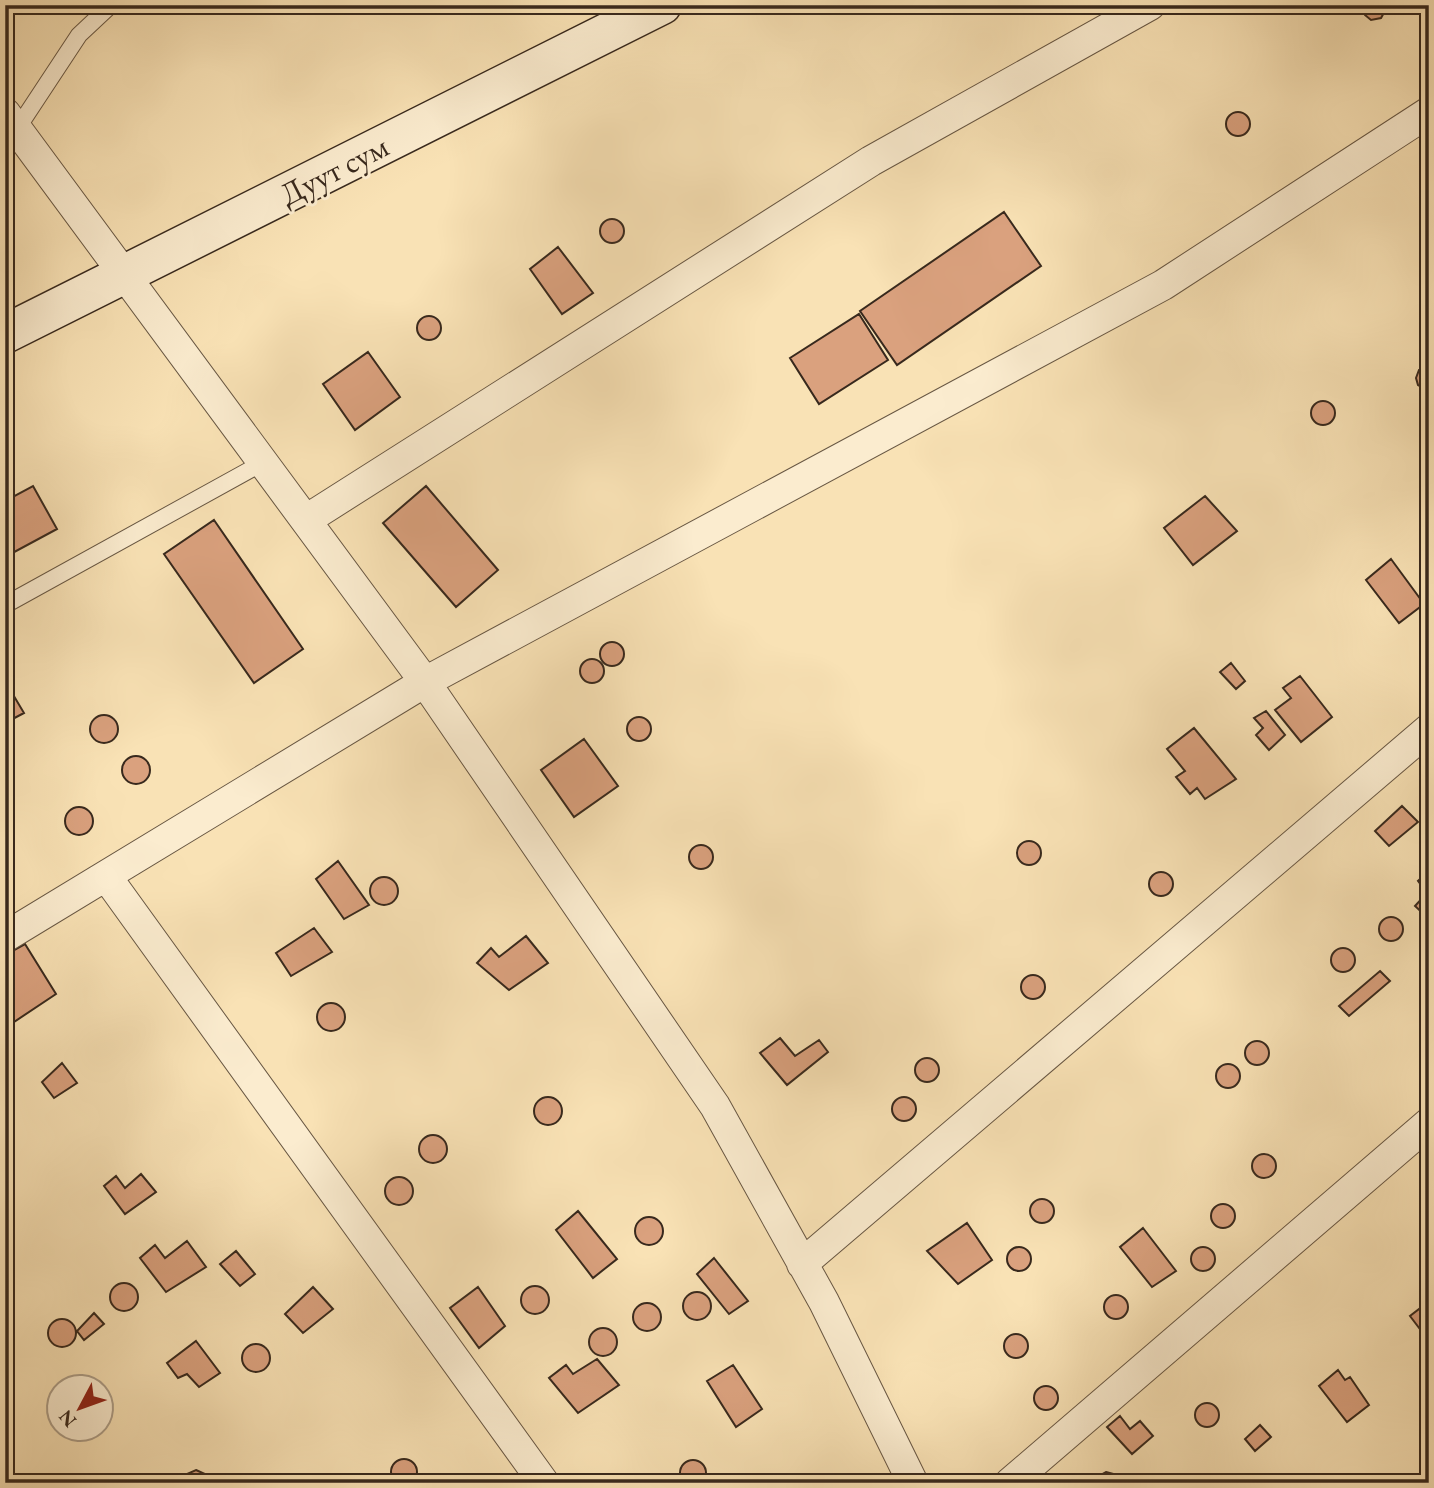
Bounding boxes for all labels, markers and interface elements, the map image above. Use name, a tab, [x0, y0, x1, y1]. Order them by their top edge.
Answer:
street label: Дуут сум	[273, 125, 395, 215]
north arrow	[46, 1372, 116, 1442]
text: N	[53, 1404, 82, 1433]

